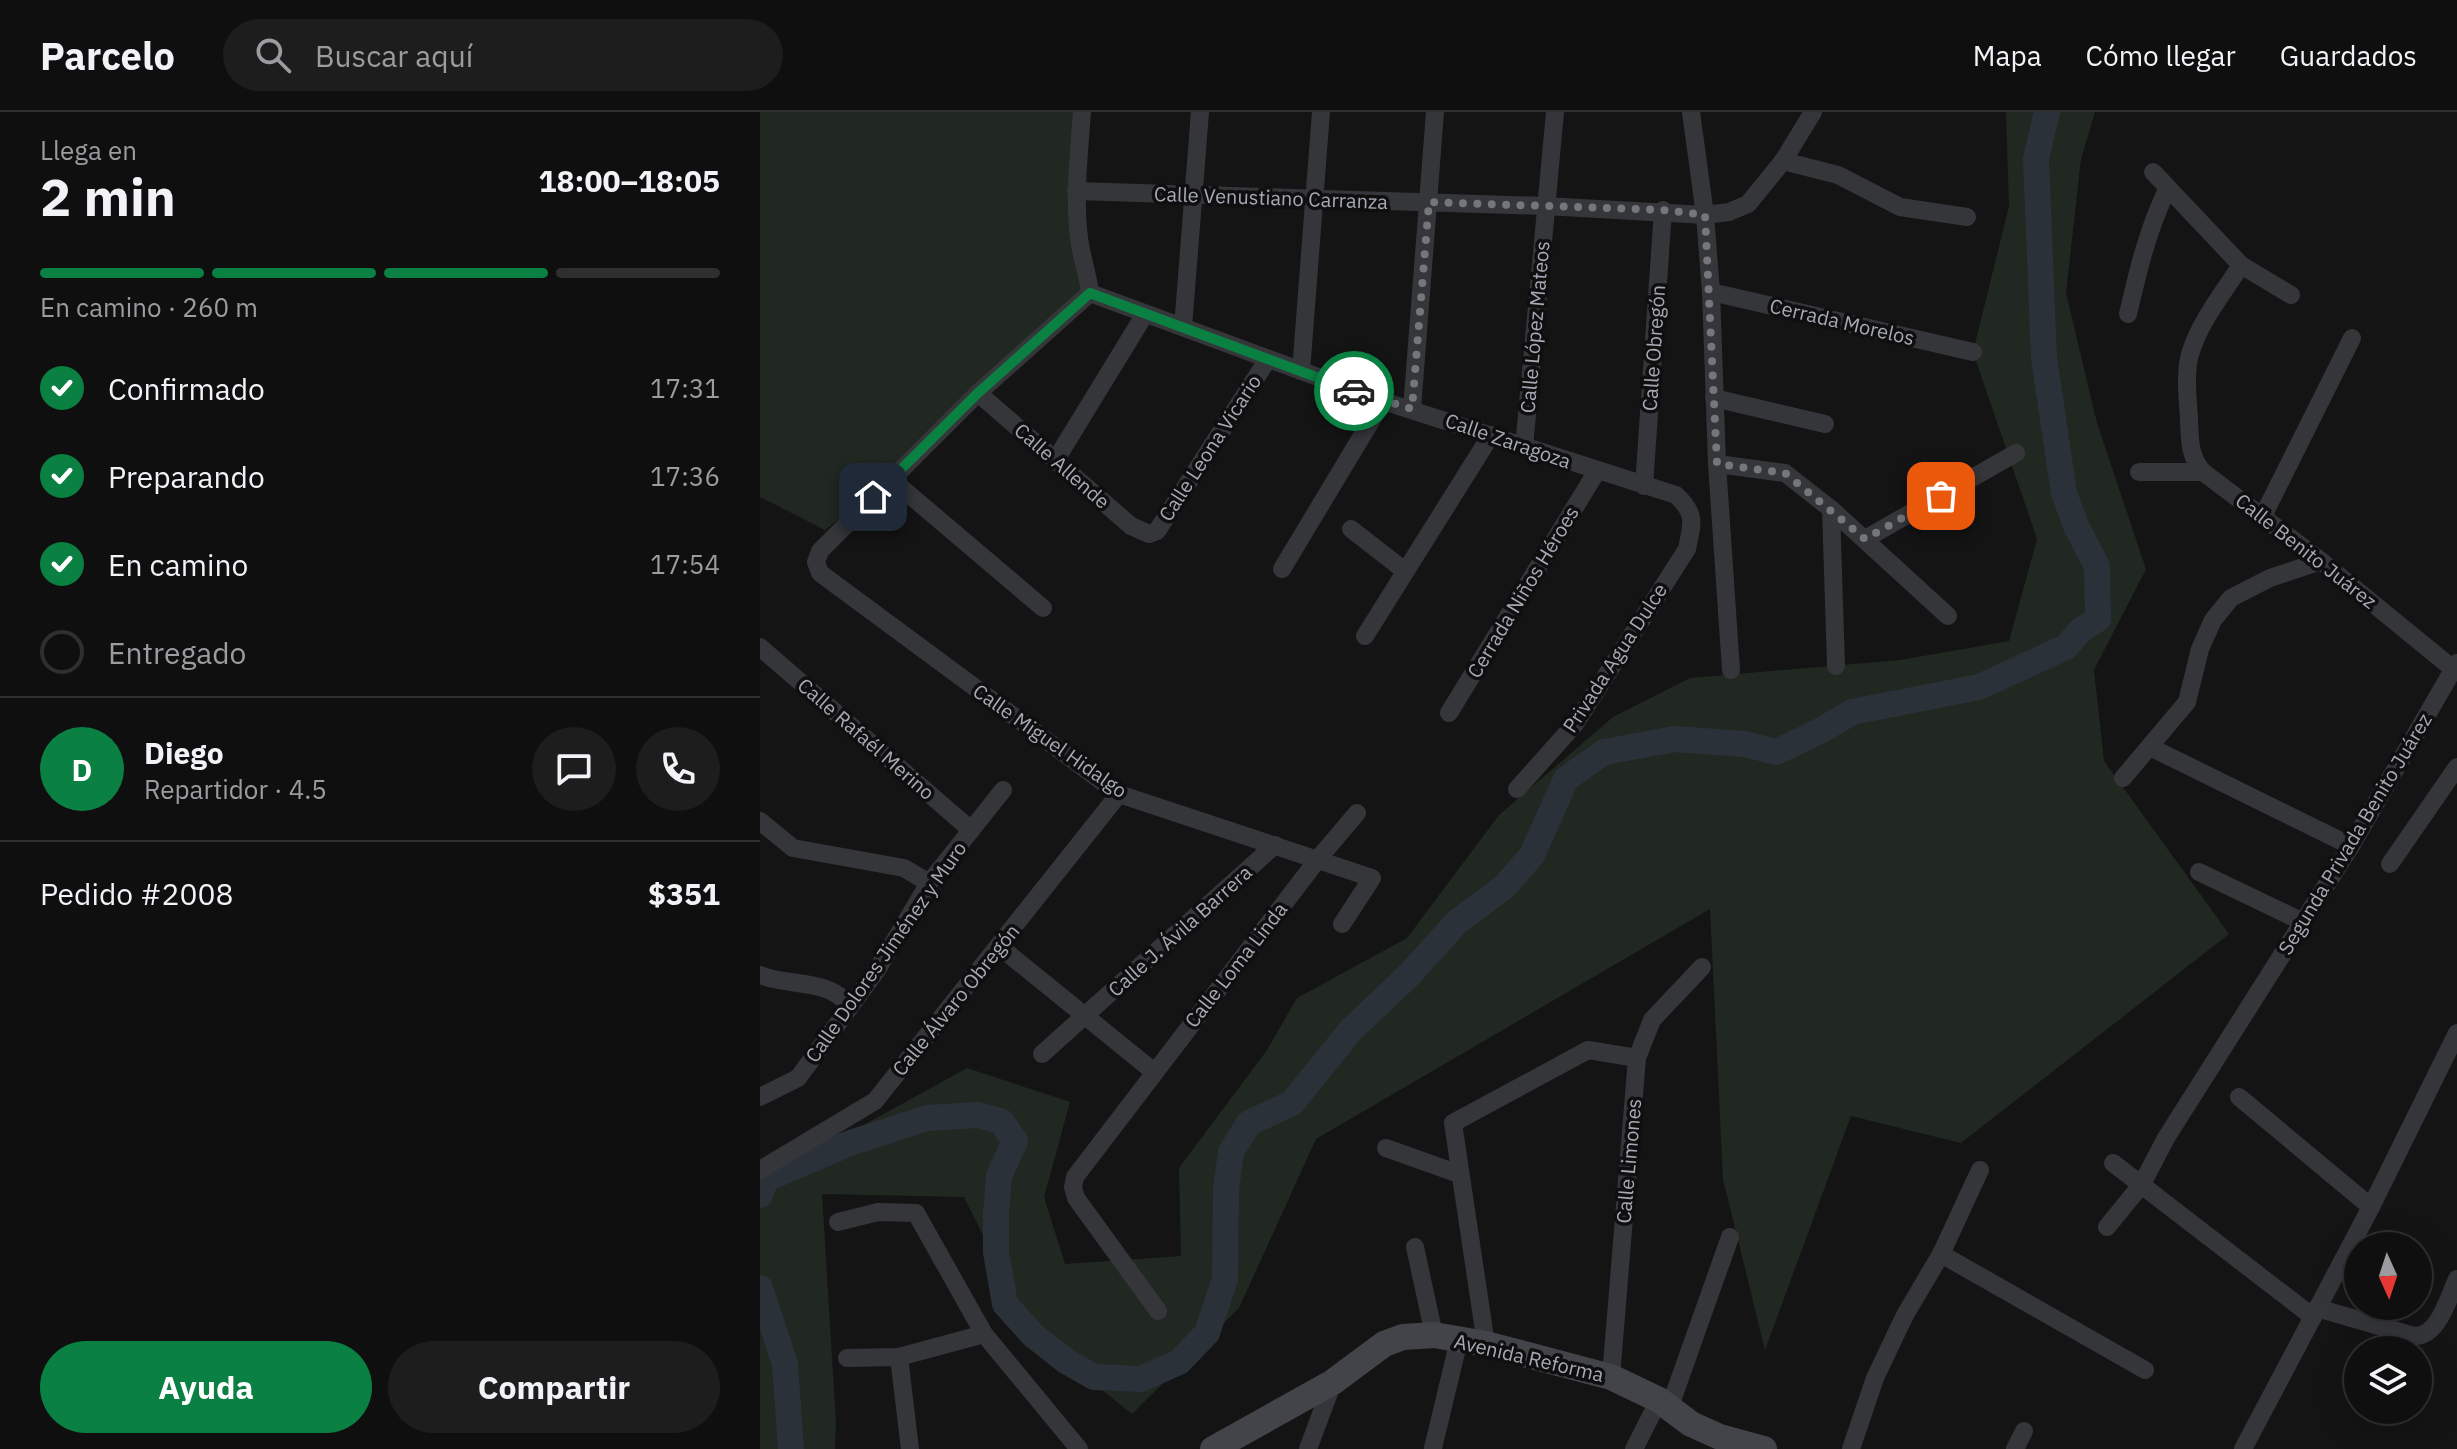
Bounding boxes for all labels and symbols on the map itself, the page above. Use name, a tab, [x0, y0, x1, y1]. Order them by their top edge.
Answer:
street label: Calle Venustiano Carranza	[1154, 180, 1389, 215]
street label: Calle López Mateos	[1514, 240, 1555, 414]
street label: Calle Obregón	[1636, 284, 1671, 412]
street label: Cerrada Morelos	[1767, 292, 1917, 351]
courier	[1314, 351, 1394, 431]
street label: Calle Leona Vicario	[1152, 369, 1267, 526]
street label: Calle Zaragoza	[1442, 406, 1575, 475]
street label: Calle Allende	[1009, 417, 1116, 515]
pin	[1907, 462, 1975, 530]
pin	[839, 463, 907, 531]
street label: Calle Benito Juárez	[2230, 487, 2383, 614]
street label: Cerrada Niños Héroes	[1460, 501, 1585, 683]
street label: Privada Agua Dulce	[1556, 578, 1673, 738]
street label: Calle Rafaél Merino	[792, 672, 941, 806]
street label: Calle Miguel Hidalgo	[968, 677, 1133, 804]
street label: Segunda Privada Benito Juárez	[2272, 708, 2438, 960]
street label: Calle Dolores Jiménez y Muro	[799, 836, 972, 1068]
street label: Calle J. Ávila Barrera	[1102, 859, 1258, 1003]
street label: Calle Loma Linda	[1178, 896, 1293, 1033]
street label: Calle Álvaro Obregón	[886, 918, 1025, 1081]
street label: Calle Limones	[1610, 1097, 1647, 1225]
north arrow	[2344, 1232, 2432, 1320]
street label: Avenida Reforma	[1452, 1327, 1607, 1388]

